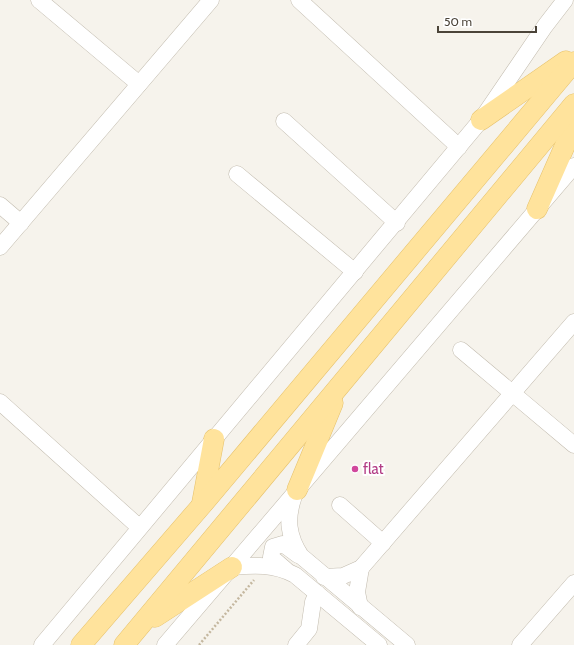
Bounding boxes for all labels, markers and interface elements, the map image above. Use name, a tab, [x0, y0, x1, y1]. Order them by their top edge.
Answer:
scale bar	[438, 8, 536, 34]
text: 50 m	[444, 14, 472, 29]
place label: flat	[363, 460, 384, 478]
marker: flat	[350, 464, 360, 474]

